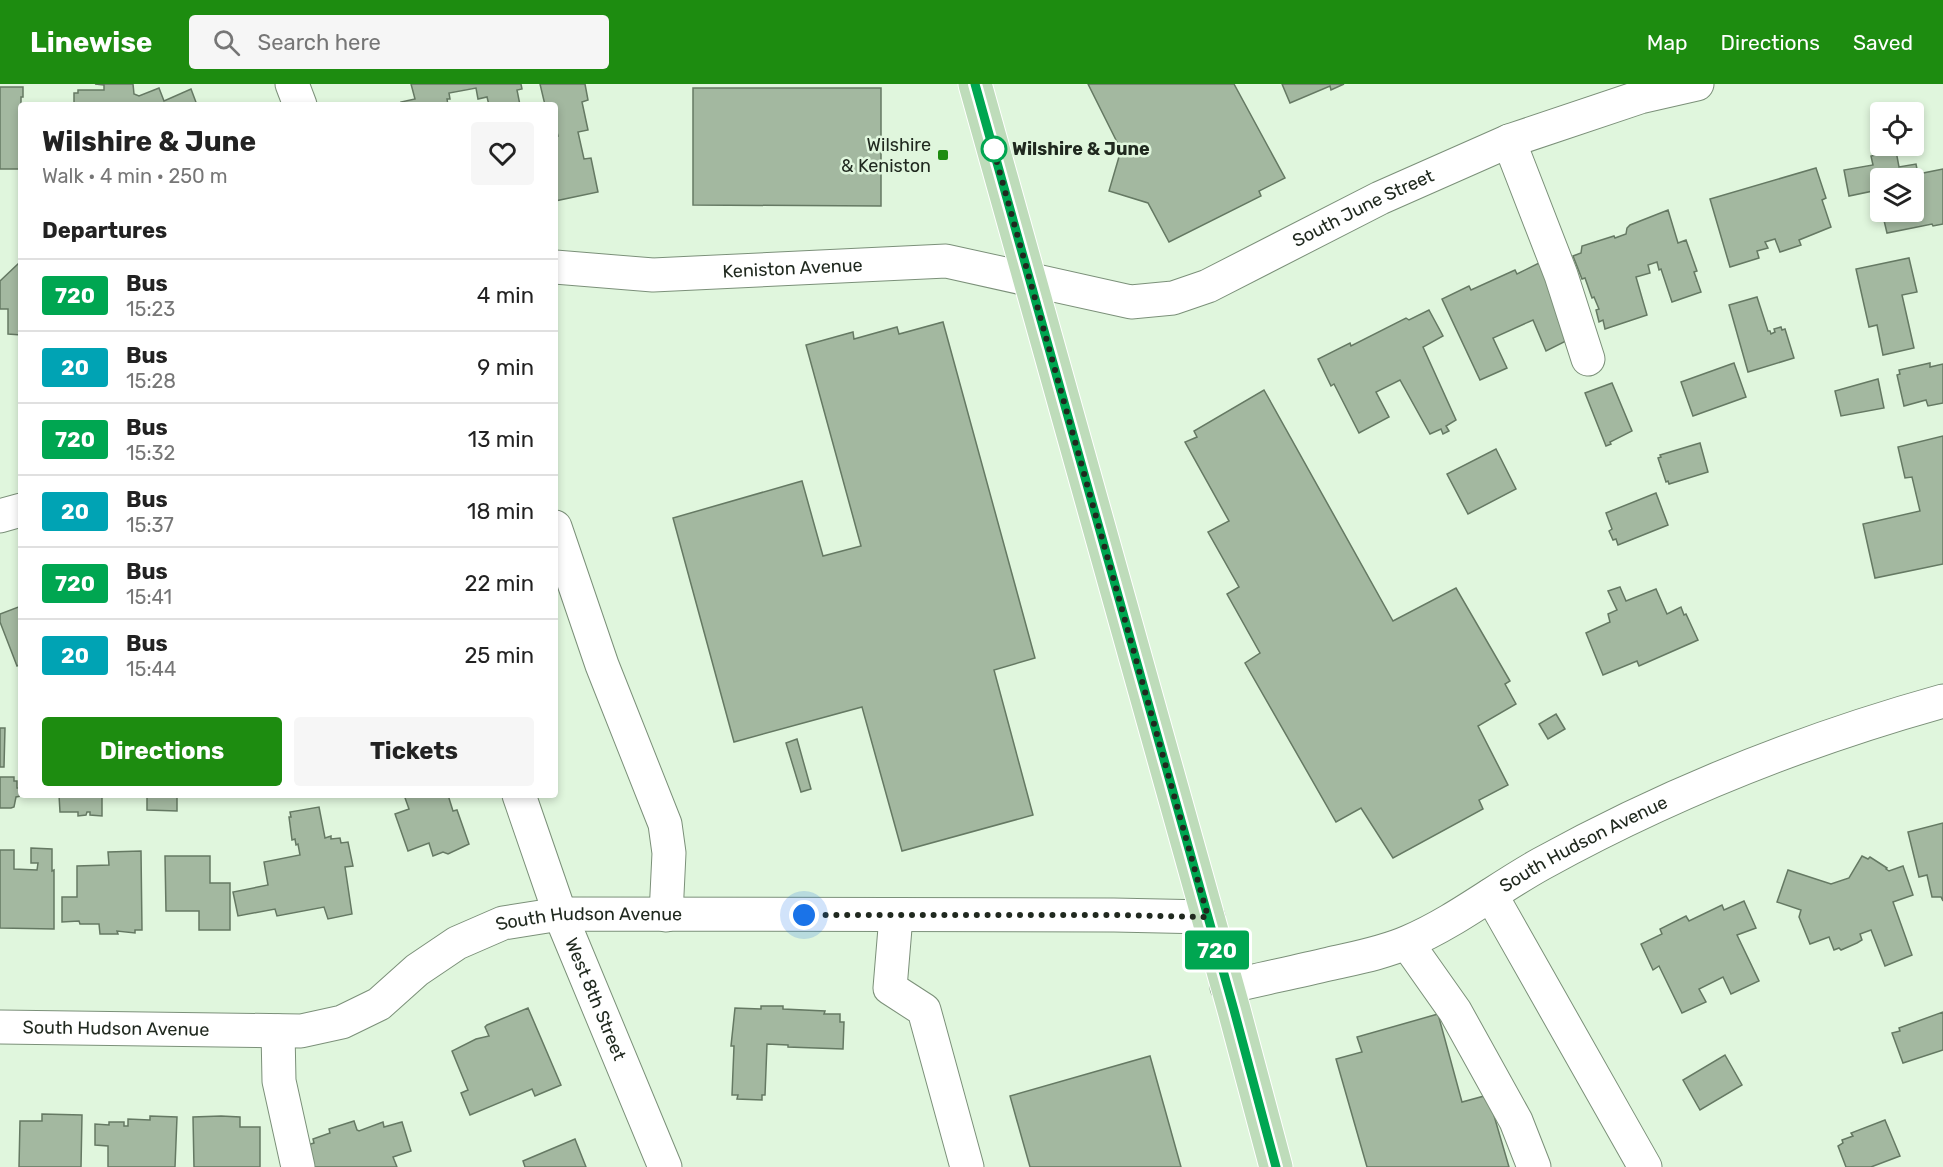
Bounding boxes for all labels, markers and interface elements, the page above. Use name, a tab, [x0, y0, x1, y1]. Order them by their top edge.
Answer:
search box	[189, 15, 609, 69]
text: Linewise	[30, 26, 153, 59]
icon: search	[210, 26, 243, 59]
text: Search here	[258, 29, 381, 56]
text: Map	[1647, 30, 1688, 55]
text: Directions	[1721, 30, 1820, 55]
text: Saved	[1853, 30, 1913, 55]
map controls	[1870, 102, 1924, 222]
button: locate	[1870, 102, 1924, 156]
button: heart	[471, 122, 534, 185]
text: Wilshire & June	[42, 125, 256, 158]
place label: Wilshire & Keniston	[841, 134, 931, 177]
marker: Wilshire & June	[981, 136, 1007, 162]
place label: Wilshire & June	[1012, 138, 1150, 160]
marker: Wilshire & Keniston	[936, 148, 950, 162]
text: Walk · 4 min · 250 m	[42, 164, 227, 188]
street label: South June Street	[1289, 165, 1437, 252]
button: layers	[1870, 168, 1924, 222]
text: Departures	[42, 217, 167, 244]
street label: Keniston Avenue	[722, 254, 863, 283]
text: Bus	[126, 270, 168, 297]
text: 4 min	[477, 282, 534, 309]
text: 720	[55, 283, 95, 308]
text: 15:23	[126, 297, 175, 321]
text: Bus	[126, 342, 168, 369]
text: 9 min	[477, 354, 534, 381]
text: 20	[61, 355, 89, 380]
text: 15:28	[126, 369, 176, 393]
text: Bus	[126, 414, 168, 441]
text: 13 min	[468, 426, 534, 453]
text: 720	[55, 427, 95, 452]
text: 15:32	[126, 441, 175, 465]
text: Bus	[126, 486, 168, 513]
text: 18 min	[467, 498, 534, 525]
text: 20	[61, 499, 89, 524]
text: 15:37	[126, 513, 174, 537]
text: Bus	[126, 558, 168, 585]
text: 22 min	[465, 570, 534, 597]
text: 720	[55, 571, 95, 596]
text: 15:41	[126, 585, 172, 609]
text: Bus	[126, 630, 168, 657]
text: 25 min	[464, 642, 534, 669]
text: 20	[61, 643, 89, 668]
text: 15:44	[126, 657, 176, 681]
button: Directions	[42, 717, 282, 786]
button: Tickets	[294, 717, 534, 786]
street label: South Hudson Avenue	[1495, 791, 1671, 897]
your location	[789, 900, 819, 930]
street label: South Hudson Avenue	[492, 903, 682, 936]
line badge: 720	[1182, 930, 1252, 970]
street label: West 8th Street	[560, 934, 631, 1064]
text: 720	[1197, 938, 1237, 963]
street label: South Hudson Avenue	[22, 1016, 210, 1041]

